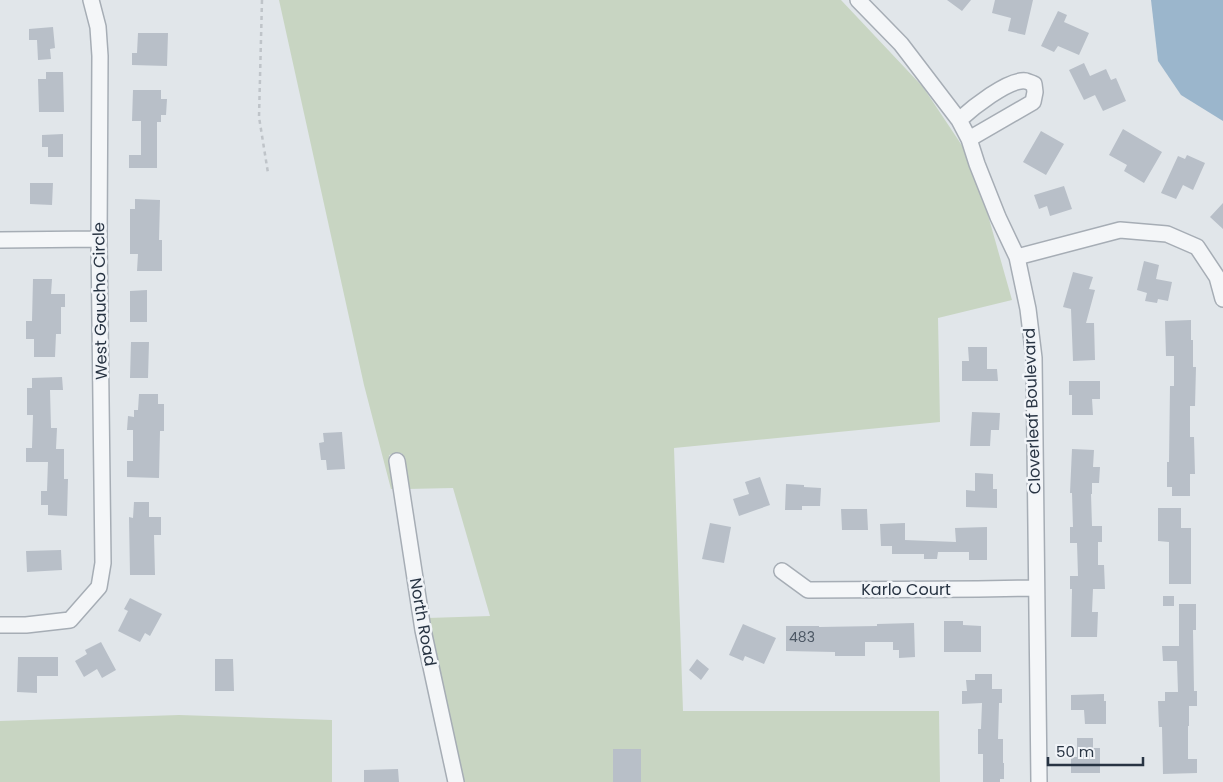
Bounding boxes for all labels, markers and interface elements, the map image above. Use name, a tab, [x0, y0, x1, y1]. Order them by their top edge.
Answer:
street label: West Gaucho Circle	[87, 222, 113, 380]
street label: Cloverleaf Boulevard	[1018, 327, 1046, 495]
street label: North Road	[404, 576, 442, 668]
street label: Karlo Court	[861, 578, 951, 601]
house number: 483	[789, 627, 815, 647]
scale bar	[1048, 734, 1143, 766]
text: 50 m	[1056, 741, 1094, 762]

